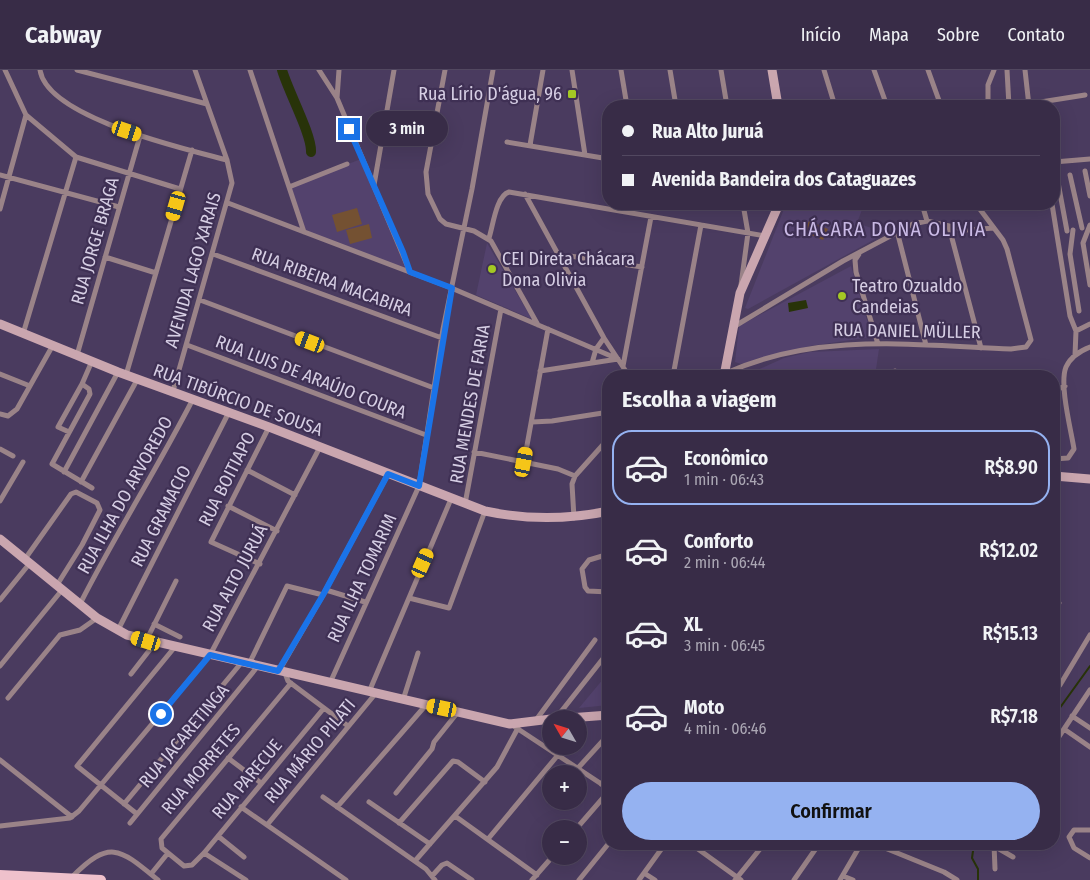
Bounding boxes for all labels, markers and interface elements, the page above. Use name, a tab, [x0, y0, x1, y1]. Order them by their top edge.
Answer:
text: Cabway	[25, 21, 101, 49]
text: Início	[801, 24, 841, 46]
text: Mapa	[869, 24, 909, 46]
text: Sobre	[937, 24, 980, 46]
text: Contato	[1008, 24, 1065, 46]
place label: Rua Lírio D'água, 96	[418, 83, 562, 105]
marker: Rua Lírio D'água, 96	[566, 88, 578, 100]
callout: 3 min	[366, 112, 449, 146]
route end	[338, 118, 360, 140]
car	[110, 119, 143, 143]
text: 3 min	[389, 119, 425, 138]
text: Rua Alto Juruá	[652, 120, 764, 143]
text: Avenida Bandeira dos Cataguazes	[652, 168, 916, 191]
street label: RUA JORGE BRAGA	[66, 174, 124, 307]
street label: AVENIDA LAGO XARAIS	[160, 190, 226, 350]
car	[164, 190, 187, 222]
district label: CHÁCARA DONA OLIVIA	[784, 217, 986, 241]
street label: RUA RIBEIRA MACABIRA	[249, 243, 416, 321]
place label: CEI Direta Chácara Dona Olivia	[502, 248, 635, 291]
marker: CEI Direta Chácara Dona Olivia	[486, 263, 498, 275]
place label: Teatro Ozualdo Candeias	[852, 275, 962, 318]
marker: Teatro Ozualdo Candeias	[836, 290, 848, 302]
street label: RUA DANIEL MÜLLER	[833, 319, 981, 343]
street label: RUA MENDES DE FARIA	[445, 322, 495, 485]
street label: RUA LUIS DE ARAÚJO COURA	[213, 330, 410, 424]
car	[293, 330, 326, 354]
street label: RUA TIBÚRCIO DE SOUSA	[150, 358, 326, 441]
text: Escolha a viagem	[622, 386, 777, 413]
street label: RUA ILHA DO ARVOREDO	[73, 412, 177, 578]
street label: RUA BOITIAPO	[194, 428, 260, 530]
icon: car	[624, 445, 669, 490]
car	[513, 446, 534, 478]
text: Econômico	[684, 447, 768, 470]
text: R$8.90	[984, 456, 1038, 479]
street label: RUA GRAMACIO	[126, 462, 196, 570]
text: 1 min · 06:43	[684, 470, 764, 489]
street label: RUA ILHA TOMARIM	[323, 510, 401, 646]
street label: RUA ALTO JURUÁ	[197, 520, 273, 635]
icon: car	[624, 528, 669, 573]
text: Conforto	[684, 530, 753, 553]
text: R$12.02	[979, 539, 1038, 562]
car	[410, 546, 435, 580]
text: 2 min · 06:44	[684, 553, 766, 572]
icon: car	[624, 611, 669, 656]
text: XL	[684, 613, 703, 636]
text: R$15.13	[983, 622, 1038, 645]
car	[129, 629, 162, 653]
text: 3 min · 06:45	[684, 636, 765, 655]
street label: RUA JACARETINGA	[134, 679, 234, 792]
street label: RUA MÁRIO PILATI	[259, 694, 360, 808]
icon: car	[624, 694, 669, 739]
text: Moto	[684, 696, 724, 719]
car	[425, 698, 458, 718]
route start	[150, 703, 172, 725]
text: R$7.18	[990, 705, 1038, 728]
north arrow	[542, 710, 588, 755]
map controls	[542, 710, 587, 865]
street label: RUA MORRETES	[157, 719, 245, 819]
text: 4 min · 06:46	[684, 719, 766, 738]
street label: RUA PARECUE	[207, 735, 287, 823]
button: +	[542, 765, 587, 810]
button: Confirmar	[622, 782, 1040, 840]
button: −	[542, 820, 587, 865]

